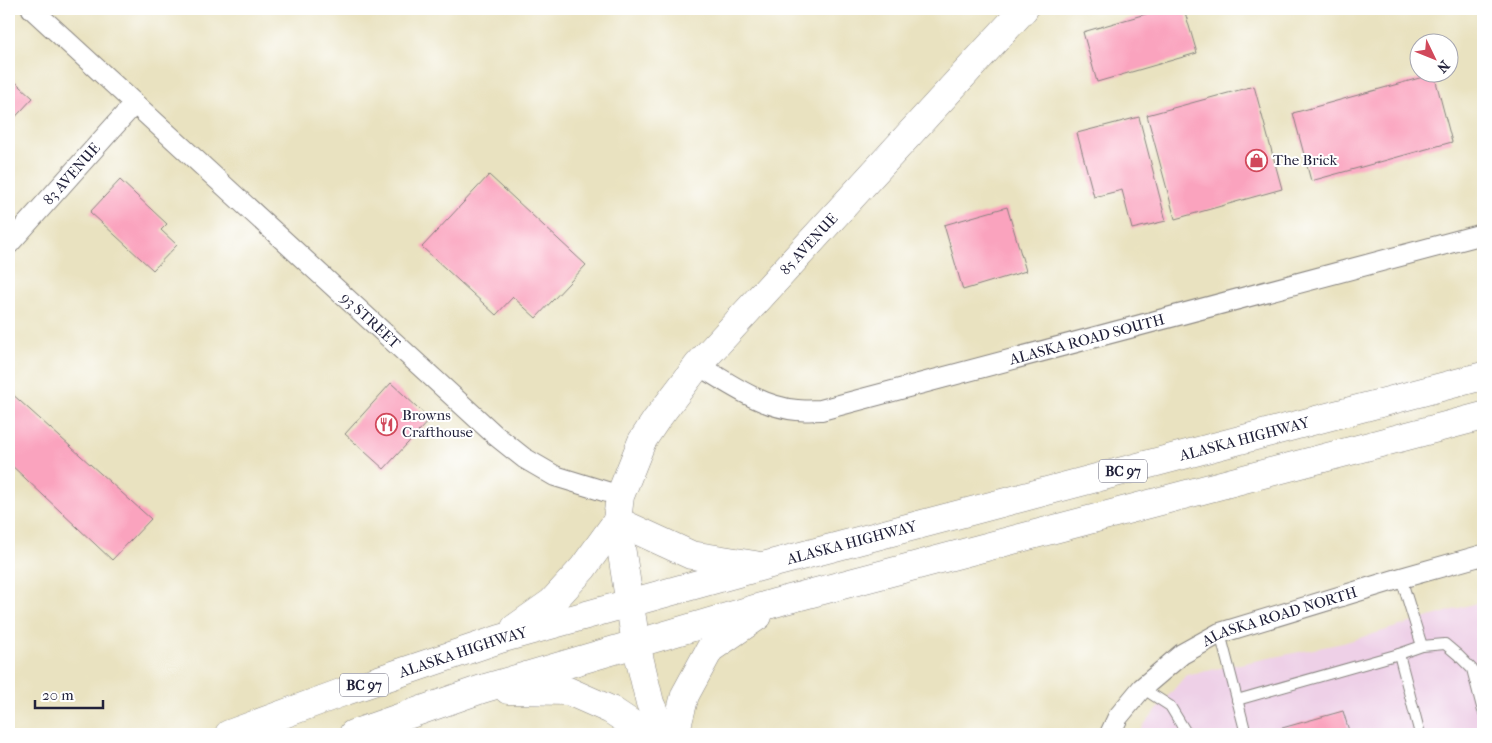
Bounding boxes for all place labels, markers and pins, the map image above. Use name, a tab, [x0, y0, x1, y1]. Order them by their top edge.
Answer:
shop icon: The Brick	[1245, 148, 1269, 172]
place label: The Brick	[1273, 151, 1337, 169]
place label: Browns Crafthouse	[402, 406, 474, 441]
restaurant icon: Browns Crafthouse	[374, 412, 398, 436]

